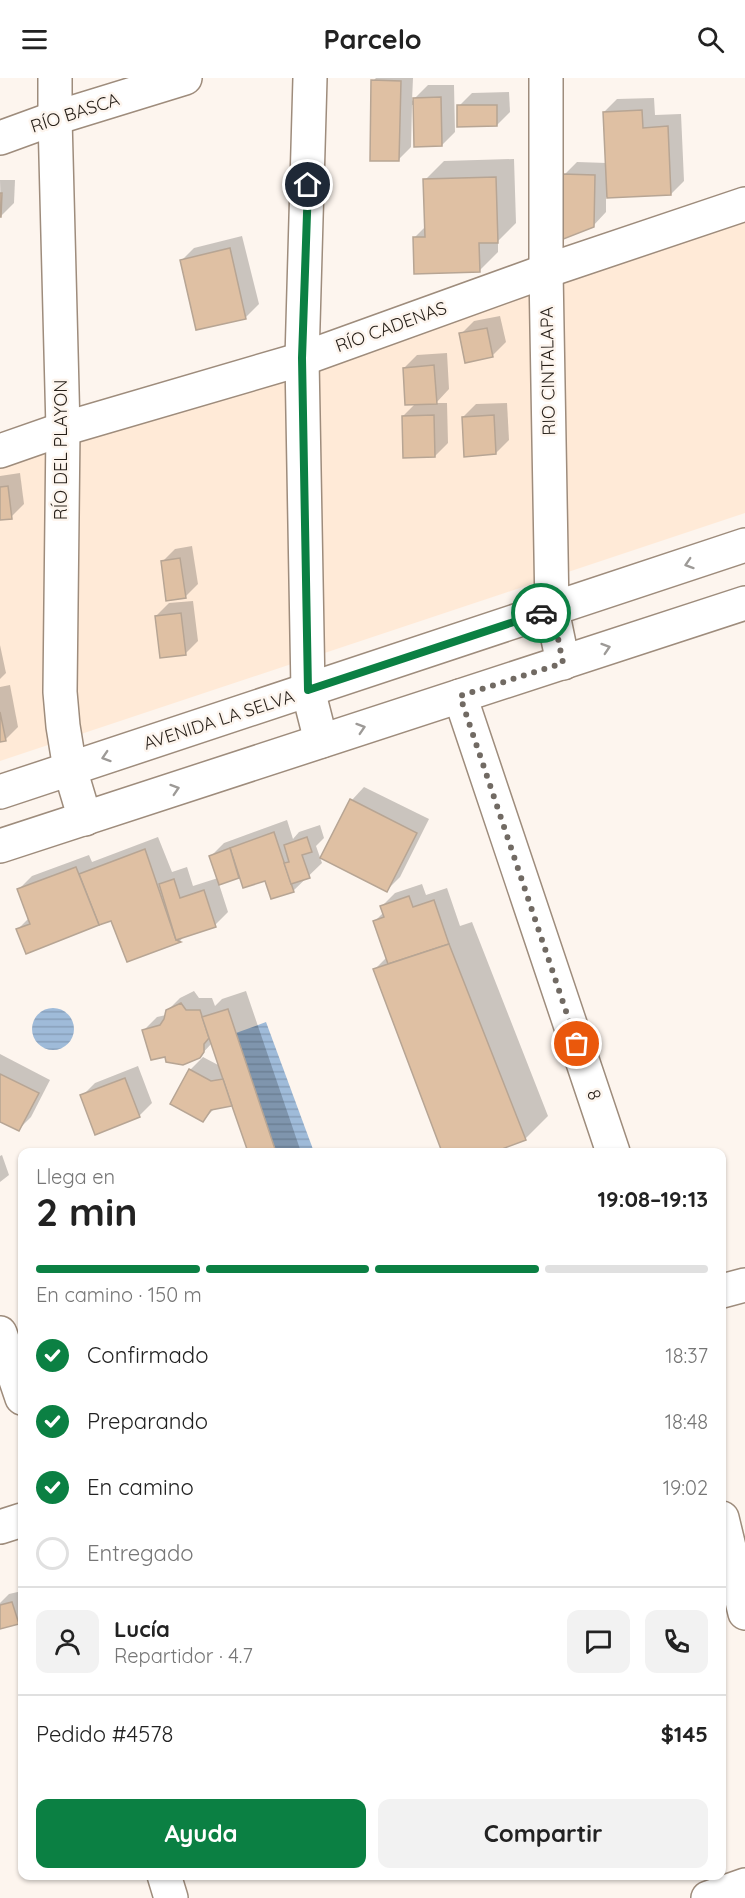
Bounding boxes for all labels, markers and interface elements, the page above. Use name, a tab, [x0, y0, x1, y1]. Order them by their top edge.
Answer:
text: Parcelo	[323, 22, 422, 56]
icon: menu	[18, 23, 51, 56]
icon: search	[694, 23, 727, 56]
street label: RÍO BASCA	[27, 87, 123, 138]
pin	[282, 159, 333, 210]
icon: home	[291, 168, 324, 201]
street label: RÍO CADENAS	[332, 296, 450, 357]
street label: RIO CINTALAPA	[535, 306, 560, 436]
street label: RÍO DEL PLAYON	[49, 380, 72, 520]
one-way arrow	[685, 557, 695, 569]
courier	[511, 583, 571, 643]
icon: car	[525, 597, 558, 630]
one-way arrow	[600, 643, 611, 656]
street label: AVENIDA LA SELVA	[140, 684, 298, 755]
one-way arrow	[355, 723, 366, 736]
one-way arrow	[101, 750, 112, 763]
one-way arrow	[169, 784, 180, 796]
pin	[551, 1018, 602, 1069]
icon: bag	[560, 1027, 593, 1060]
street label: 8	[582, 1086, 607, 1103]
text: Llega en	[36, 1164, 115, 1189]
text: 19:08–19:13	[597, 1185, 708, 1213]
text: 2 min	[36, 1187, 138, 1236]
text: En camino · 150 m	[36, 1282, 202, 1307]
icon: check	[36, 1339, 69, 1372]
text: Confirmado	[87, 1341, 208, 1369]
text: 18:37	[665, 1343, 708, 1368]
icon: check	[36, 1405, 69, 1438]
text: Preparando	[87, 1407, 208, 1435]
text: 18:48	[665, 1409, 708, 1434]
icon: check	[36, 1471, 69, 1504]
text: En camino	[87, 1473, 194, 1501]
text: 19:02	[663, 1475, 708, 1500]
text: Entregado	[87, 1539, 194, 1567]
button: person	[36, 1610, 99, 1673]
button: chat	[567, 1610, 630, 1673]
button: phone	[645, 1610, 708, 1673]
text: Lucía	[114, 1615, 170, 1643]
text: Repartidor · 4.7	[114, 1643, 253, 1668]
text: Pedido #4578	[36, 1720, 173, 1748]
text: $145	[661, 1720, 708, 1748]
button: Ayuda	[36, 1799, 366, 1868]
button: Compartir	[378, 1799, 708, 1868]

